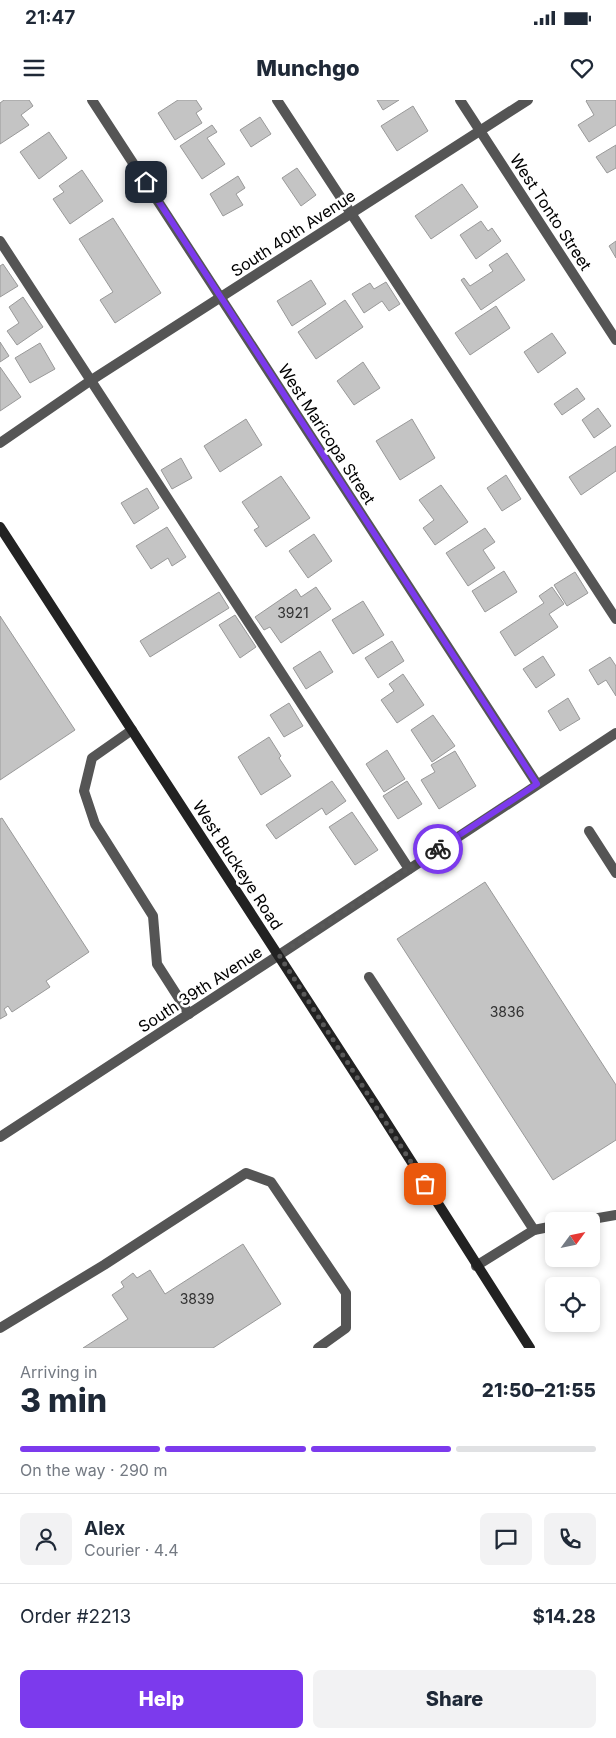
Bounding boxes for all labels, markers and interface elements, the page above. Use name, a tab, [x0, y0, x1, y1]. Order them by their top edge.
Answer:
text: 21:47	[25, 6, 75, 29]
icon: menu	[20, 54, 48, 82]
icon: heart	[568, 54, 596, 82]
text: Munchgo	[256, 55, 360, 81]
street label: West Tonto Street	[506, 150, 596, 274]
pin	[125, 161, 167, 203]
icon: home	[132, 168, 160, 196]
street label: South 40th Avenue	[227, 185, 359, 281]
street label: West Maricopa Street	[274, 360, 380, 508]
house number: 3921	[277, 604, 309, 621]
street label: West Buckeye Road	[189, 797, 287, 933]
courier	[413, 824, 463, 874]
icon: bike	[424, 835, 452, 863]
street label: South 39th Avenue	[134, 941, 266, 1037]
house number: 3836	[490, 1003, 524, 1020]
pin	[404, 1163, 446, 1205]
icon: bag	[411, 1170, 439, 1198]
north arrow	[545, 1212, 600, 1268]
map controls	[545, 1212, 600, 1332]
button: locate	[545, 1277, 600, 1332]
house number: 3839	[180, 1290, 214, 1307]
text: Arriving in	[20, 1362, 97, 1382]
text: 21:50–21:55	[482, 1379, 596, 1402]
text: 3 min	[20, 1381, 107, 1420]
text: On the way · 290 m	[20, 1460, 167, 1480]
button: person	[20, 1513, 72, 1565]
button: chat	[480, 1513, 532, 1565]
button: phone	[544, 1513, 596, 1565]
text: Alex	[84, 1517, 125, 1540]
text: Courier · 4.4	[84, 1540, 179, 1560]
text: Order #2213	[20, 1605, 131, 1628]
text: $14.28	[532, 1605, 596, 1628]
button: Help	[20, 1670, 303, 1728]
button: Share	[313, 1670, 596, 1728]

